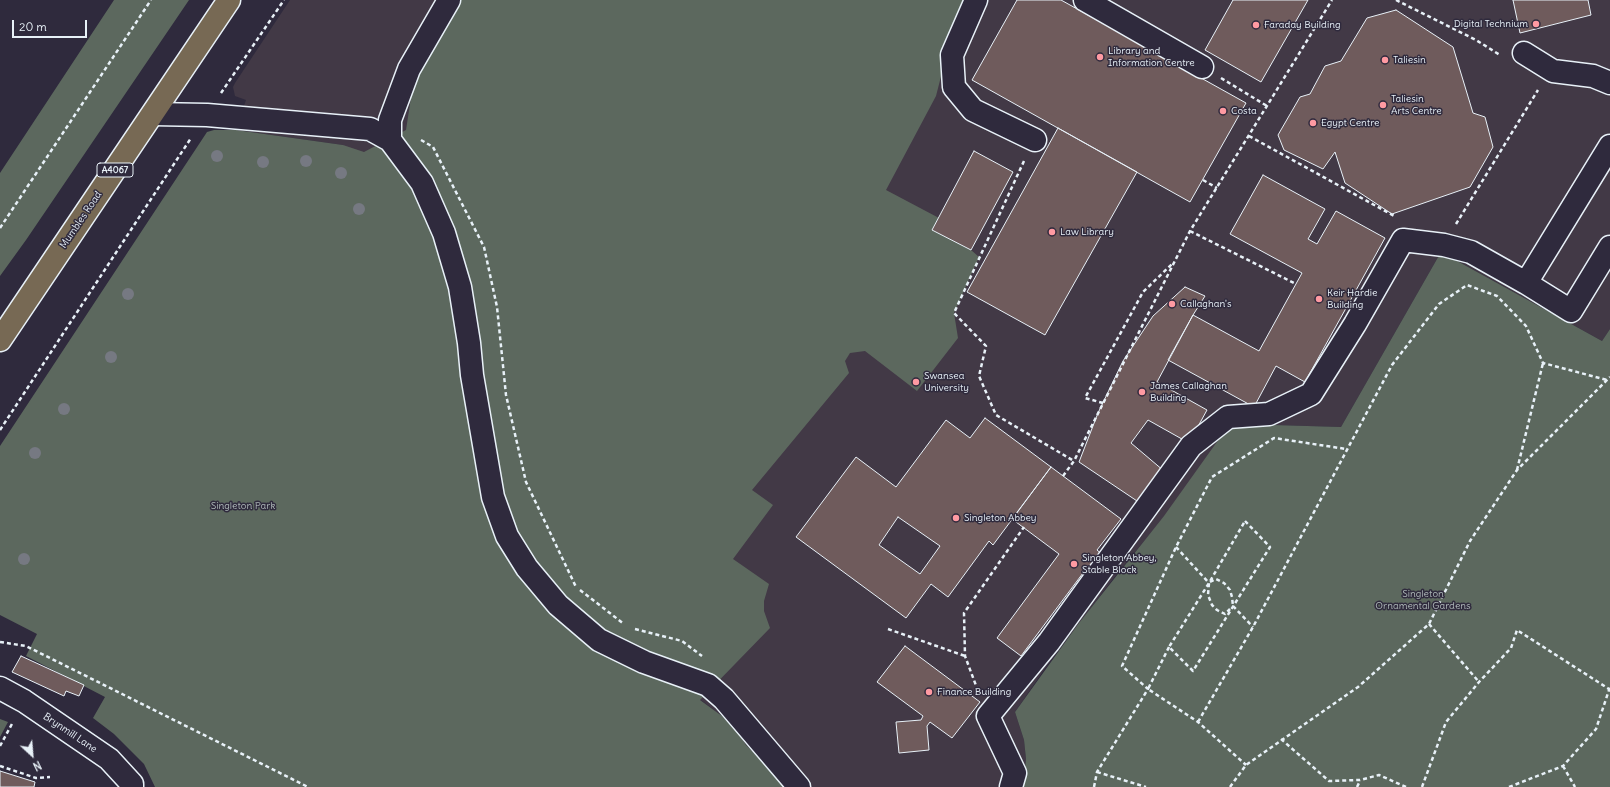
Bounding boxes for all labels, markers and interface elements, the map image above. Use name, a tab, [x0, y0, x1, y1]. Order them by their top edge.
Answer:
scale bar	[14, 12, 89, 38]
place label: Digital Technium	[1454, 18, 1528, 30]
text: 20 m	[19, 19, 47, 34]
place label: Faraday Building	[1264, 19, 1340, 31]
marker: Digital Technium	[1531, 19, 1541, 29]
marker: Faraday Building	[1251, 20, 1261, 30]
place label: Library and Information Centre	[1108, 45, 1195, 68]
marker: Library and Information Centre	[1095, 52, 1105, 62]
place label: Taliesin	[1393, 54, 1426, 66]
marker: Taliesin	[1380, 55, 1390, 65]
place label: Taliesin Arts Centre	[1391, 93, 1442, 116]
marker: Taliesin Arts Centre	[1378, 100, 1388, 110]
place label: Costa	[1231, 105, 1257, 117]
marker: Costa	[1218, 106, 1228, 116]
place label: Egypt Centre	[1321, 117, 1379, 129]
marker: Egypt Centre	[1308, 118, 1318, 128]
road number: A4067	[97, 163, 133, 177]
street label: Mumbles Road	[58, 189, 104, 251]
place label: Law Library	[1060, 226, 1114, 238]
marker: Law Library	[1047, 227, 1057, 237]
place label: Keir Hardie Building	[1327, 287, 1377, 310]
marker: Keir Hardie Building	[1314, 294, 1324, 304]
place label: Callaghan's	[1180, 298, 1232, 310]
marker: Callaghan's	[1167, 299, 1177, 309]
place label: Swansea University	[924, 370, 969, 394]
marker: Swansea University	[911, 377, 921, 387]
place label: James Callaghan Building	[1150, 380, 1227, 404]
marker: James Callaghan Building	[1137, 387, 1147, 397]
park label: Singleton Park	[211, 500, 275, 512]
place label: Singleton Abbey	[964, 512, 1036, 524]
marker: Singleton Abbey	[951, 513, 961, 523]
place label: Singleton Abbey, Stable Block	[1082, 552, 1157, 576]
marker: Singleton Abbey, Stable Block	[1069, 559, 1079, 569]
park label: Singleton Ornamental Gardens	[1375, 588, 1471, 612]
place label: Finance Building	[937, 686, 1011, 698]
marker: Finance Building	[924, 687, 934, 697]
street label: Brynmill Lane	[41, 711, 99, 755]
north arrow	[12, 735, 52, 775]
text: N	[31, 758, 44, 774]

